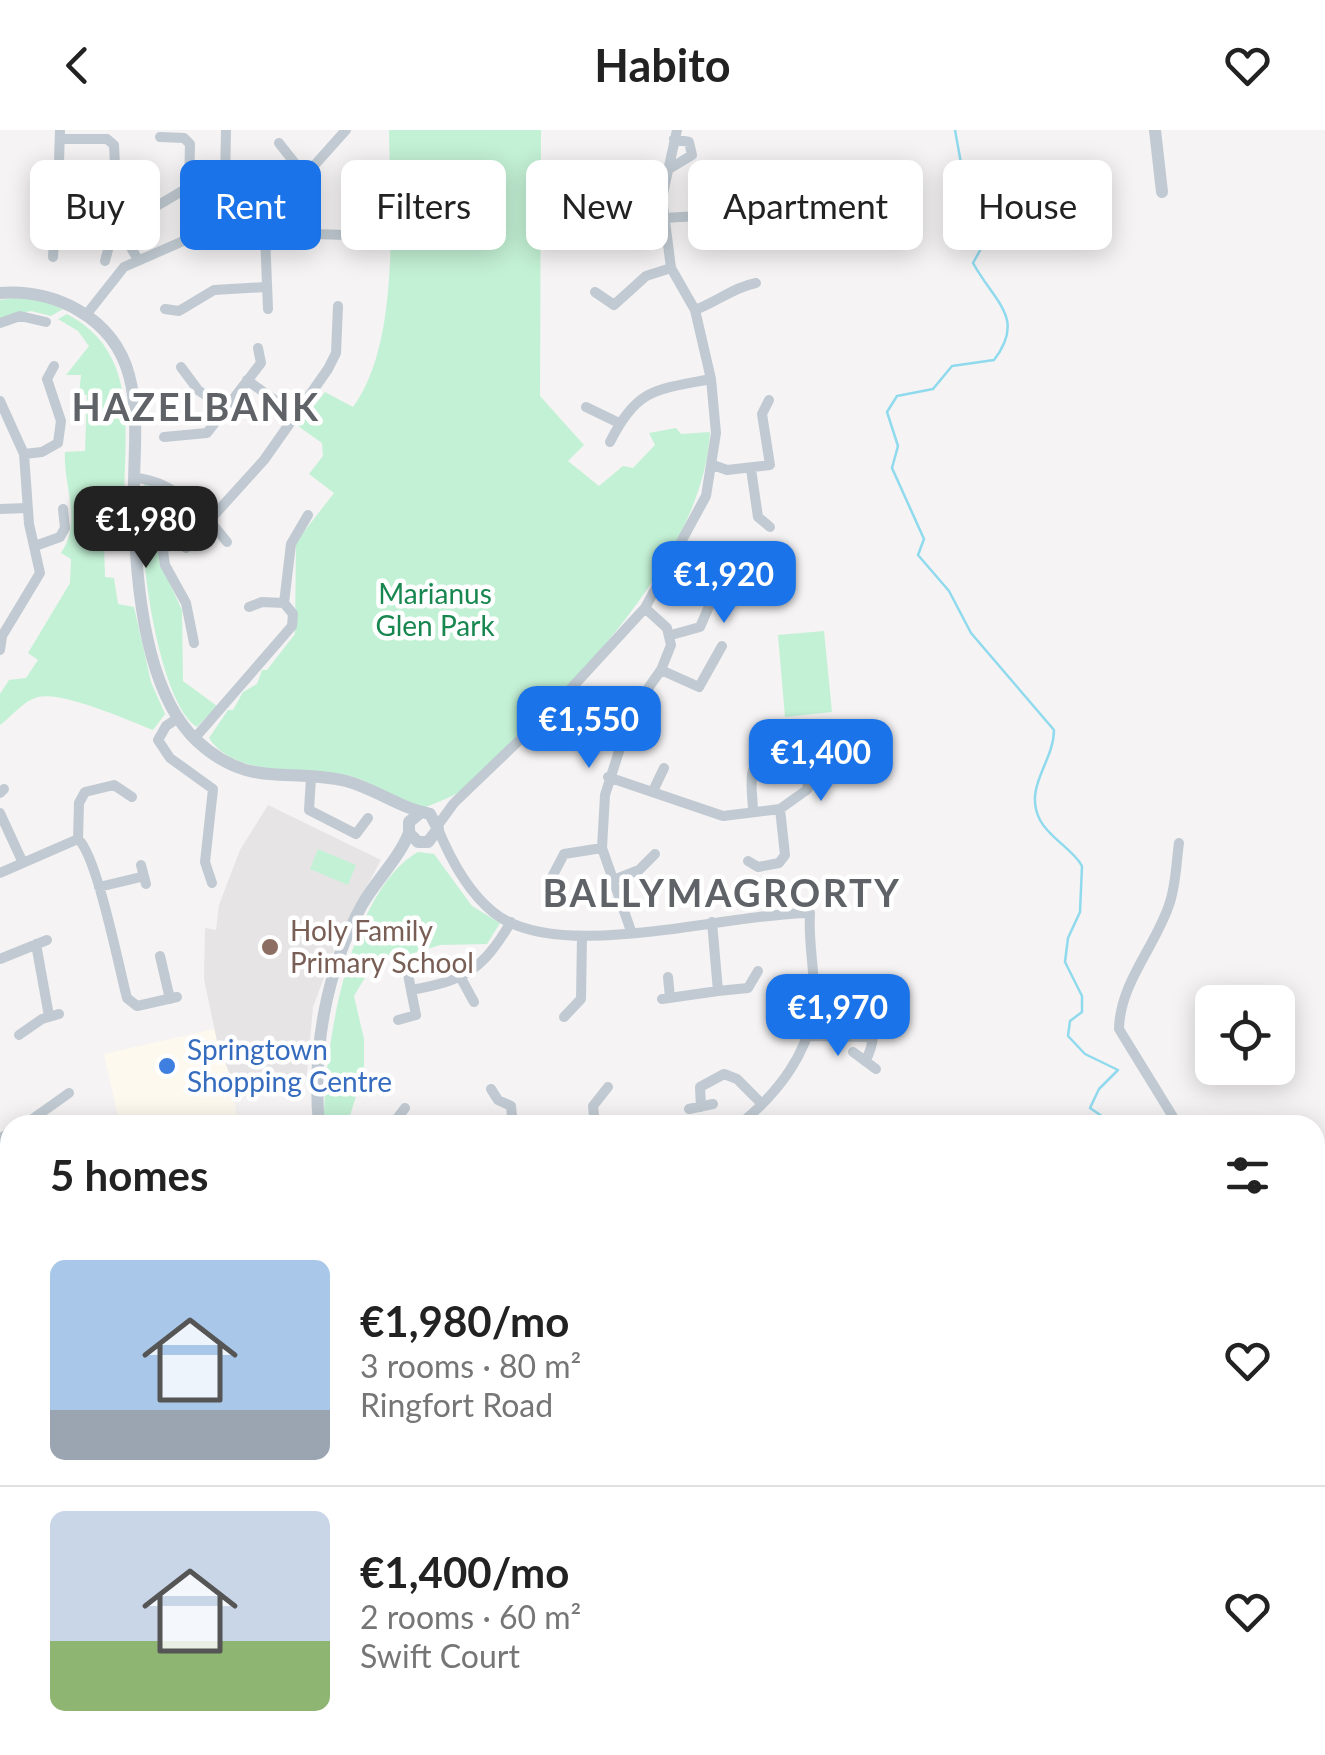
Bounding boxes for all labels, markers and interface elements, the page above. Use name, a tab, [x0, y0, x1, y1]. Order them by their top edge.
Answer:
icon: back	[50, 38, 105, 93]
text: Habito	[594, 38, 731, 92]
icon: heart	[1220, 38, 1275, 93]
chip: Buy	[30, 160, 160, 250]
chip: Rent	[180, 160, 321, 250]
chip: Filters	[341, 160, 506, 250]
chip: New	[526, 160, 668, 250]
chip: Apartment	[688, 160, 923, 250]
chip: House	[943, 160, 1112, 250]
district label: HAZELBANK	[71, 383, 321, 429]
pin: €1,980	[65, 486, 227, 571]
text: €1,980	[96, 499, 196, 538]
pin: €1,920	[643, 541, 805, 626]
text: €1,920	[674, 554, 774, 593]
park label: Marianus Glen Park	[375, 576, 495, 642]
pin: €1,550	[508, 686, 670, 771]
text: €1,550	[539, 699, 639, 738]
pin: €1,400	[740, 719, 902, 804]
text: €1,400	[771, 732, 871, 771]
district label: BALLYMAGRORTY	[543, 869, 901, 915]
place label: Holy Family Primary School	[290, 913, 474, 979]
marker: Holy Family Primary School	[259, 936, 281, 958]
pin: €1,970	[757, 974, 919, 1059]
map controls	[1195, 985, 1295, 1085]
button: locate	[1195, 985, 1295, 1085]
text: €1,970	[788, 987, 888, 1026]
place label: Springtown Shopping Centre	[187, 1032, 392, 1098]
marker: Springtown Shopping Centre	[156, 1055, 178, 1077]
icon: filters	[1220, 1148, 1275, 1203]
text: 5 homes	[50, 1150, 208, 1200]
text: €1,980/mo	[360, 1296, 569, 1346]
icon: home	[130, 1300, 250, 1420]
icon: heart	[1220, 1333, 1275, 1388]
text: 3 rooms · 80 m²	[360, 1346, 581, 1385]
text: Ringfort Road	[360, 1385, 553, 1424]
text: €1,400/mo	[360, 1547, 569, 1597]
icon: home	[130, 1551, 250, 1671]
icon: heart	[1220, 1584, 1275, 1639]
text: 2 rooms · 60 m²	[360, 1597, 581, 1636]
text: Swift Court	[360, 1636, 520, 1675]

